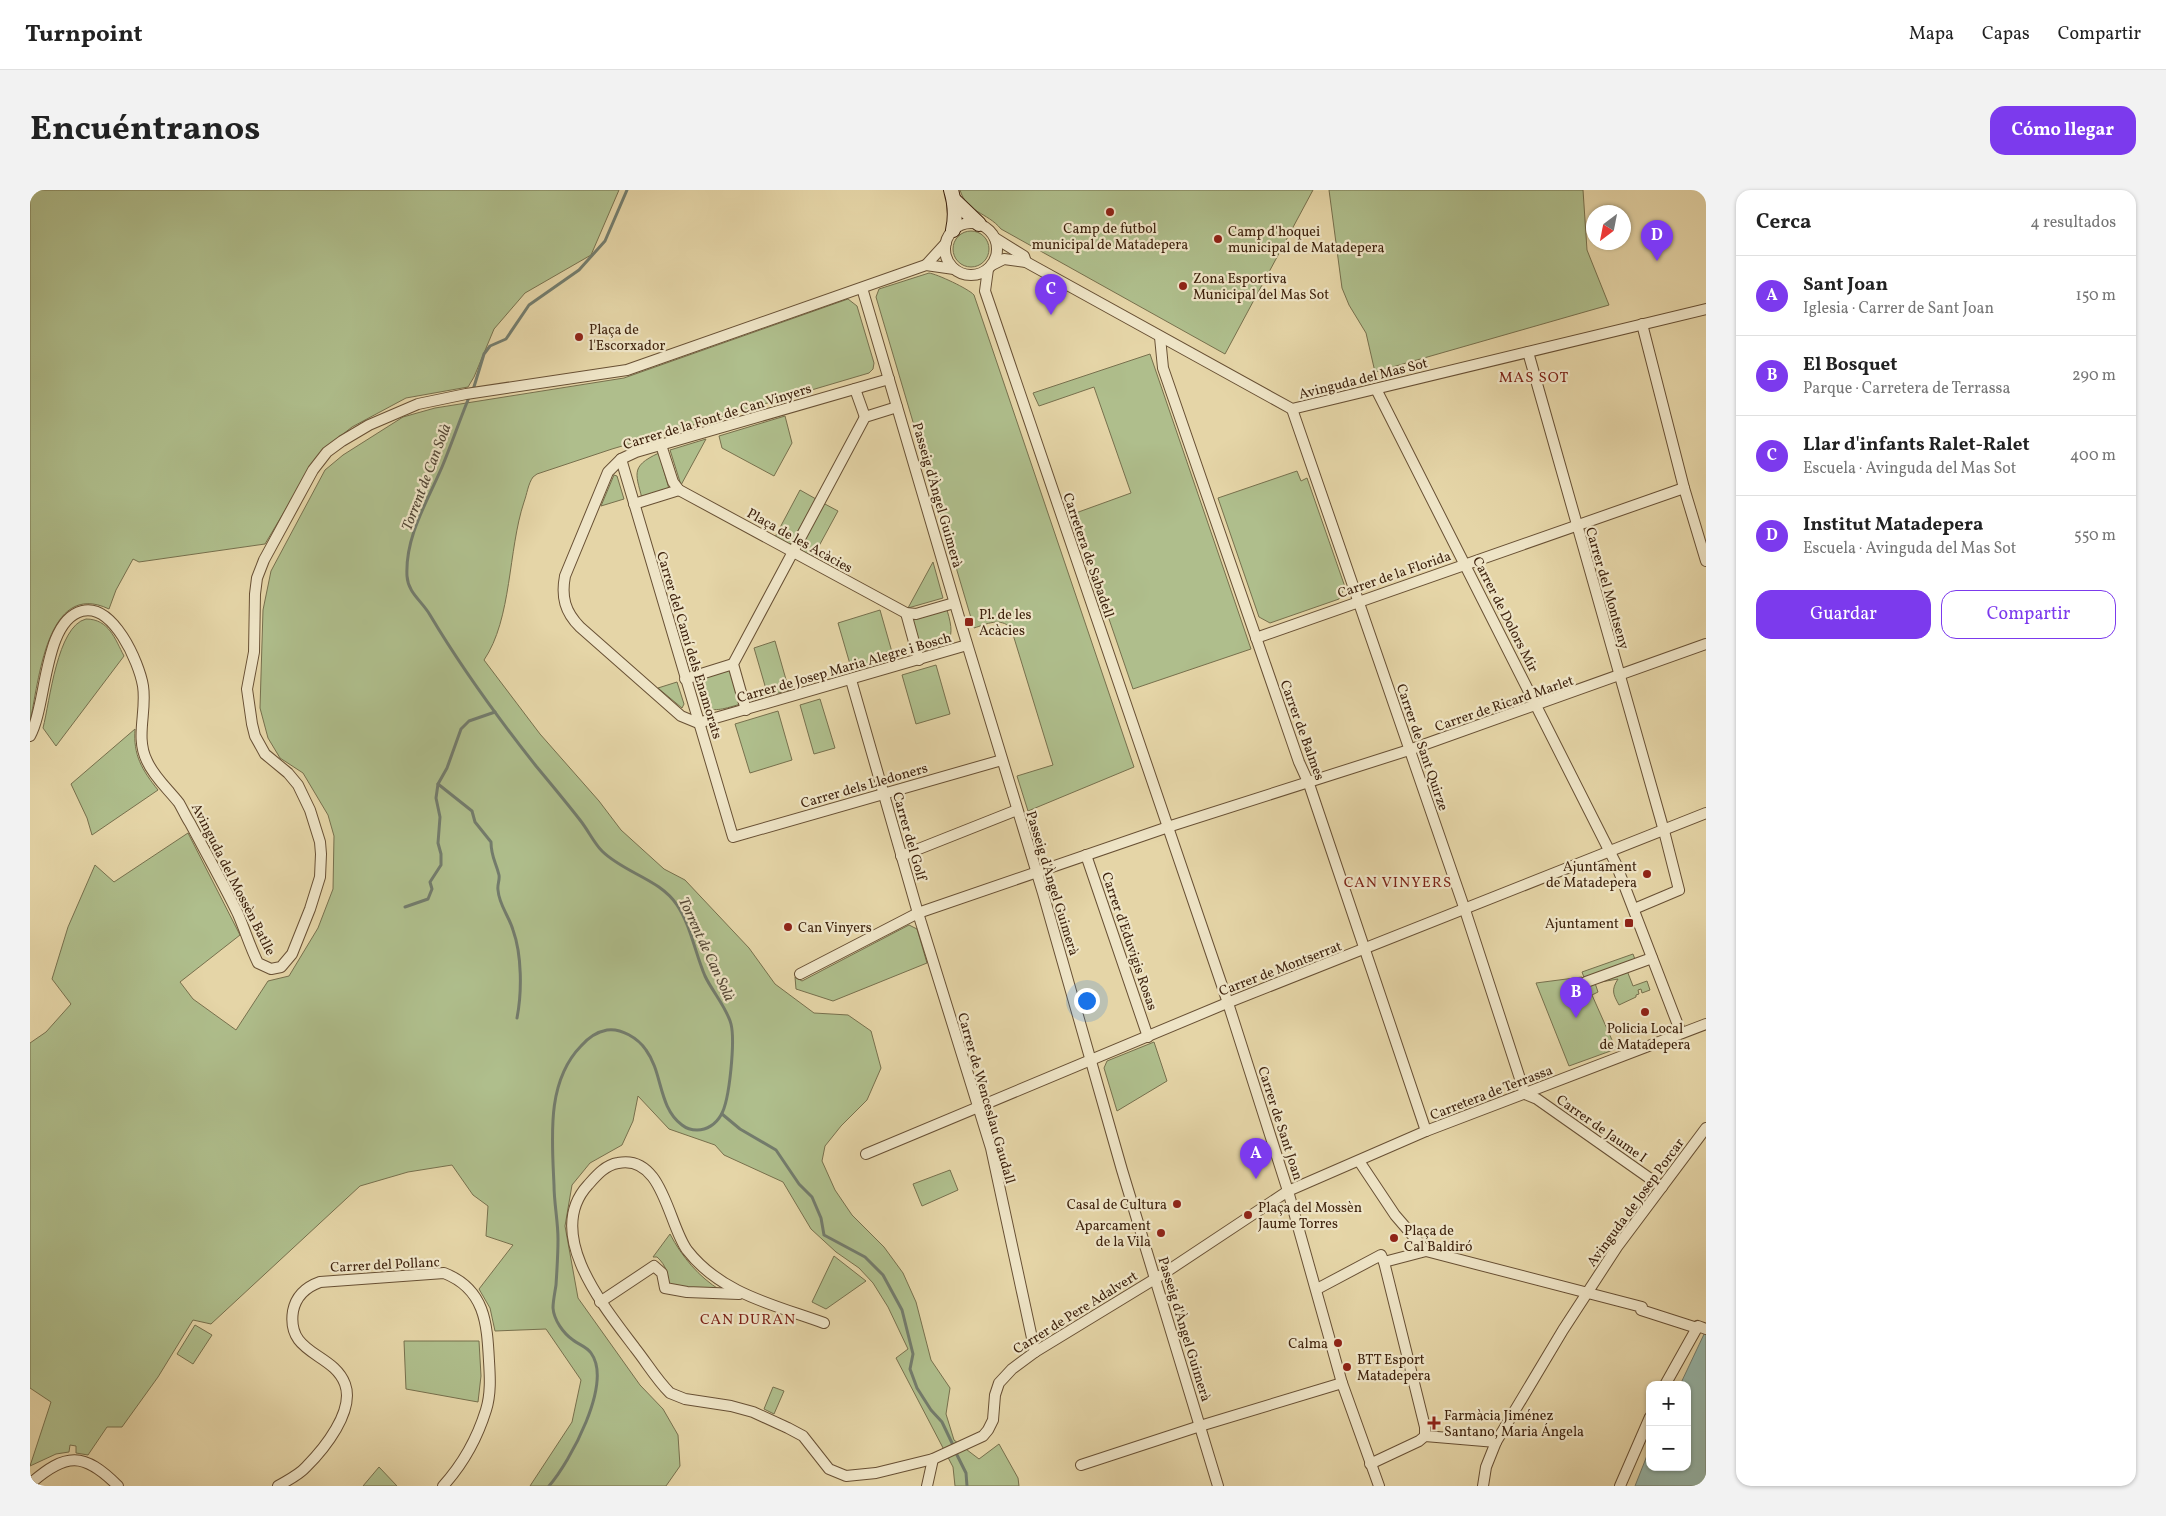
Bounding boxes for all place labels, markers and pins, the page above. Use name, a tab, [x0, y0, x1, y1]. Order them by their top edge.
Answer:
marker: Camp de futbol municipal de Matadepera	[1104, 206, 1116, 218]
place label: Camp de futbol municipal de Matadepera	[1032, 220, 1188, 255]
pin: D	[1641, 220, 1673, 261]
place label: Camp d'hoquei municipal de Matadepera	[1228, 223, 1384, 258]
marker: Camp d'hoquei municipal de Matadepera	[1212, 233, 1224, 245]
place label: Zona Esportiva Municipal del Mas Sot	[1193, 270, 1329, 305]
pin: C	[1035, 274, 1067, 315]
marker: Zona Esportiva Municipal del Mas Sot	[1177, 280, 1189, 292]
place label: Plaça de l'Escorxador	[589, 321, 665, 356]
marker: Plaça de l'Escorxador	[573, 331, 585, 343]
place label: Pl. de les Acàcies	[979, 606, 1032, 641]
marker: Pl. de les Acàcies	[963, 616, 975, 628]
place label: Ajuntament de Matadepera	[1546, 858, 1637, 893]
marker: Ajuntament de Matadepera	[1641, 868, 1653, 880]
place label: Ajuntament	[1545, 915, 1619, 934]
marker: Ajuntament	[1623, 917, 1635, 929]
place label: Can Vinyers	[798, 919, 872, 938]
marker: Can Vinyers	[782, 921, 794, 933]
pin: B	[1560, 977, 1592, 1018]
marker: Policia Local de Matadepera	[1639, 1006, 1651, 1018]
place label: Policia Local de Matadepera	[1599, 1020, 1691, 1055]
pin: A	[1240, 1138, 1272, 1179]
place label: Casal de Cultura	[1067, 1196, 1167, 1215]
marker: Casal de Cultura	[1171, 1198, 1183, 1210]
place label: Plaça del Mossèn Jaume Torres	[1258, 1199, 1362, 1234]
marker: Plaça del Mossèn Jaume Torres	[1242, 1209, 1254, 1221]
place label: Aparcament de la Vila	[1075, 1217, 1151, 1252]
place label: Plaça de Cal Baldiró	[1404, 1222, 1472, 1257]
marker: Aparcament de la Vila	[1155, 1227, 1167, 1239]
marker: Plaça de Cal Baldiró	[1388, 1232, 1400, 1244]
place label: Calma	[1288, 1335, 1328, 1354]
marker: Calma	[1332, 1337, 1344, 1349]
place label: BTT Esport Matadepera	[1357, 1351, 1431, 1386]
marker: BTT Esport Matadepera	[1341, 1361, 1353, 1373]
place label: Farmàcia Jiménez Santano, Maria Ángela	[1444, 1407, 1584, 1442]
marker: Farmàcia Jiménez Santano, Maria Ángela	[1428, 1417, 1440, 1429]

